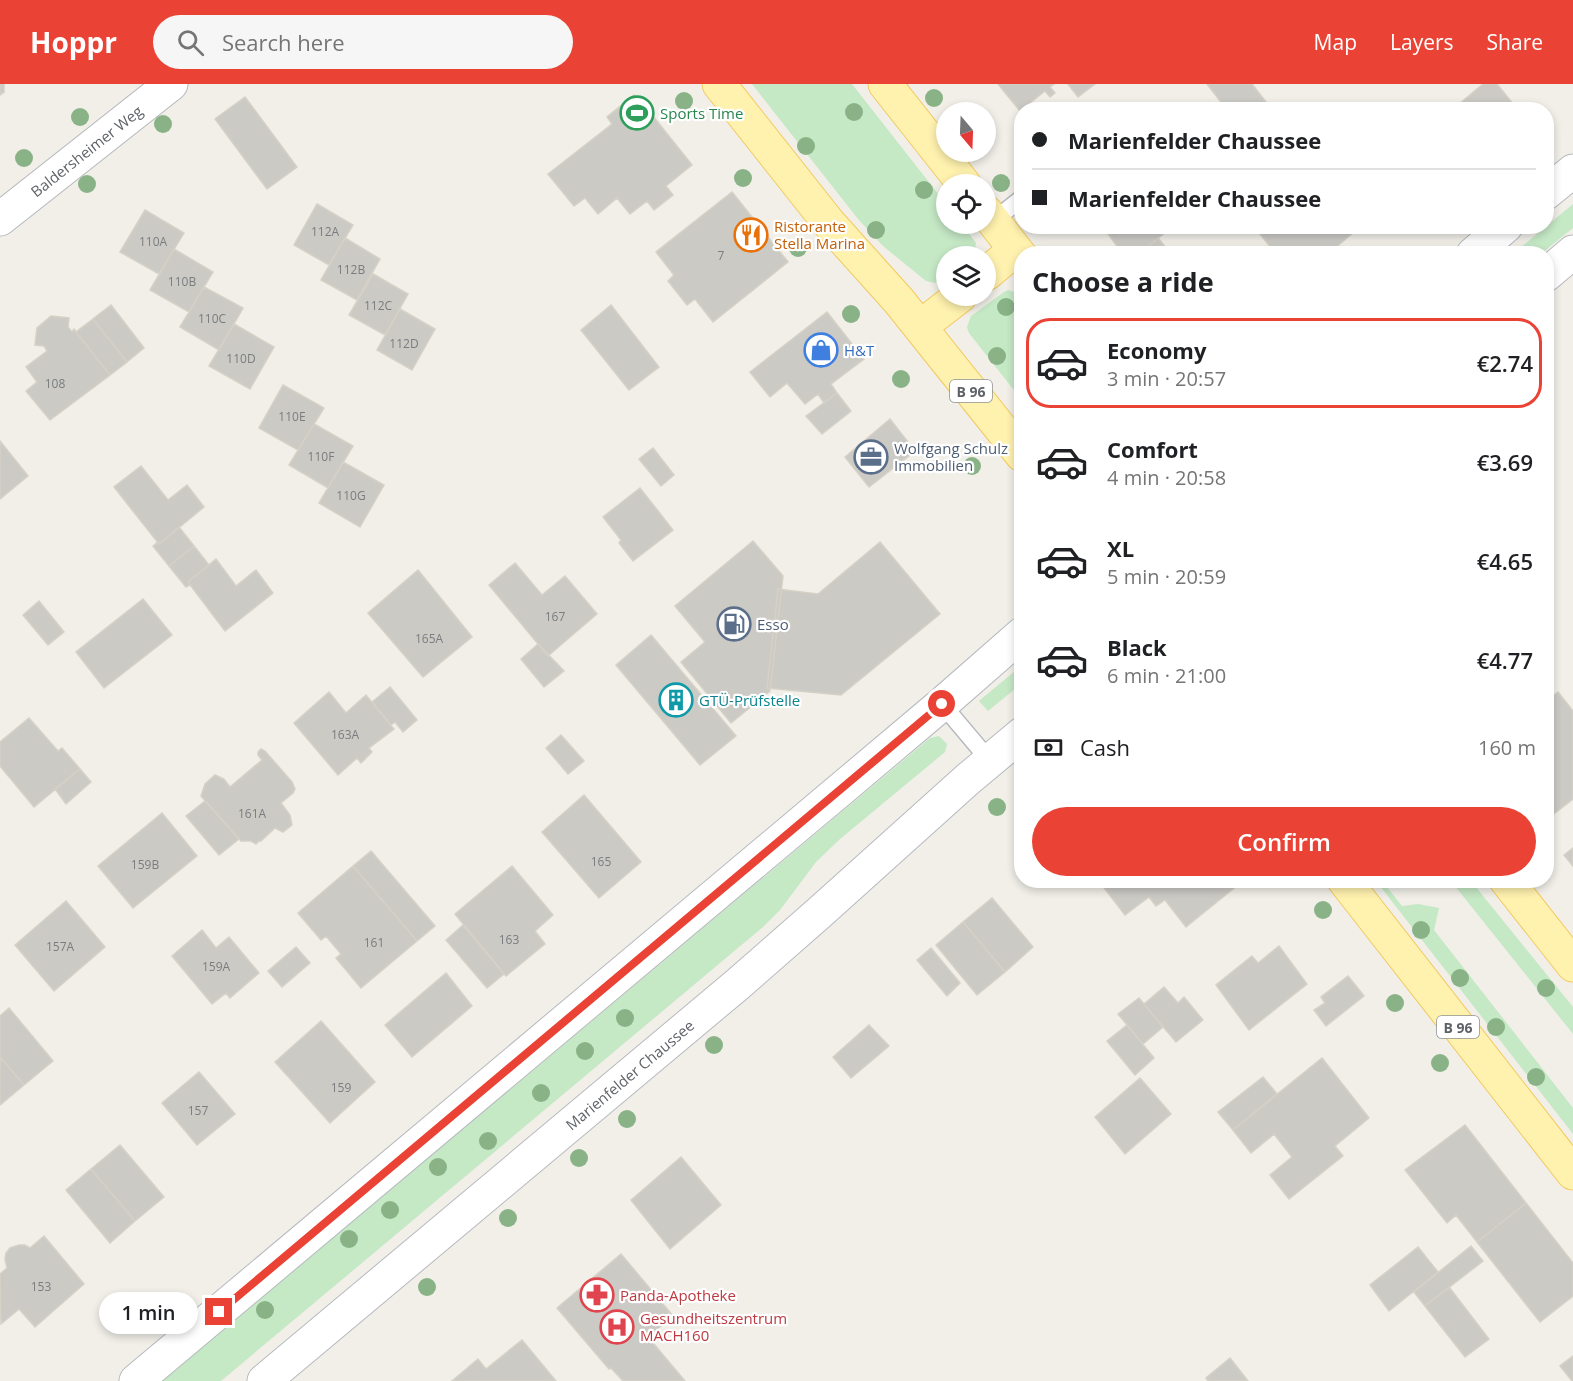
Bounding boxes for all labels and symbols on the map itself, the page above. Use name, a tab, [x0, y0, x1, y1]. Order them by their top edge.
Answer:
sports icon: Sports Time	[619, 95, 655, 131]
street label: Baldersheimer Weg	[26, 101, 146, 201]
north arrow	[936, 102, 996, 162]
place label: Sports Time	[660, 103, 743, 123]
place label: Ristorante Stella Marina	[774, 216, 865, 253]
restaurant icon: Ristorante Stella Marina	[733, 217, 769, 253]
house number: 112A	[311, 223, 339, 240]
house number: 110A	[139, 233, 167, 250]
house number: 7	[718, 247, 725, 264]
house number: 112B	[337, 261, 365, 278]
house number: 110B	[168, 273, 196, 290]
house number: 112C	[364, 297, 393, 314]
house number: 110C	[198, 310, 227, 327]
shop icon: H&T	[803, 332, 839, 368]
house number: 112D	[389, 335, 419, 352]
place label: H&T	[844, 340, 875, 360]
house number: 110D	[226, 350, 256, 367]
house number: 108	[45, 375, 65, 392]
road number: B 96	[950, 380, 992, 402]
house number: 110E	[278, 408, 306, 425]
place label: Wolfgang Schulz Immobilien	[894, 438, 1008, 475]
office icon: Wolfgang Schulz Immobilien	[853, 439, 889, 475]
house number: 110F	[308, 448, 334, 465]
house number: 110G	[336, 487, 366, 504]
fuel station icon: Esso	[716, 606, 752, 642]
house number: 167	[545, 608, 565, 625]
place label: Esso	[757, 614, 789, 634]
house number: 165A	[415, 630, 443, 647]
building icon: GTÜ-Prüfstelle	[658, 682, 694, 718]
place label: GTÜ-Prüfstelle	[699, 690, 800, 710]
route start	[928, 690, 955, 717]
house number: 163A	[331, 726, 359, 743]
house number: 161A	[238, 805, 266, 822]
house number: 165	[591, 853, 611, 870]
house number: 159B	[131, 856, 159, 873]
house number: 163	[499, 931, 519, 948]
house number: 161	[364, 934, 384, 951]
house number: 157A	[46, 938, 74, 955]
house number: 159A	[202, 958, 230, 975]
street label: Marienfelder Chaussee	[561, 1015, 698, 1134]
road number: B 96	[1437, 1016, 1479, 1038]
house number: 159	[331, 1079, 351, 1096]
house number: 157	[188, 1102, 208, 1119]
pharmacy icon: Panda-Apotheke	[579, 1277, 615, 1313]
house number: 153	[31, 1278, 51, 1295]
place label: Panda-Apotheke	[620, 1285, 736, 1305]
callout: 1 min	[99, 1291, 198, 1333]
route end	[205, 1298, 232, 1325]
place label: Gesundheitszentrum MACH160	[640, 1308, 787, 1345]
hospital icon: Gesundheitszentrum MACH160	[599, 1309, 635, 1345]

